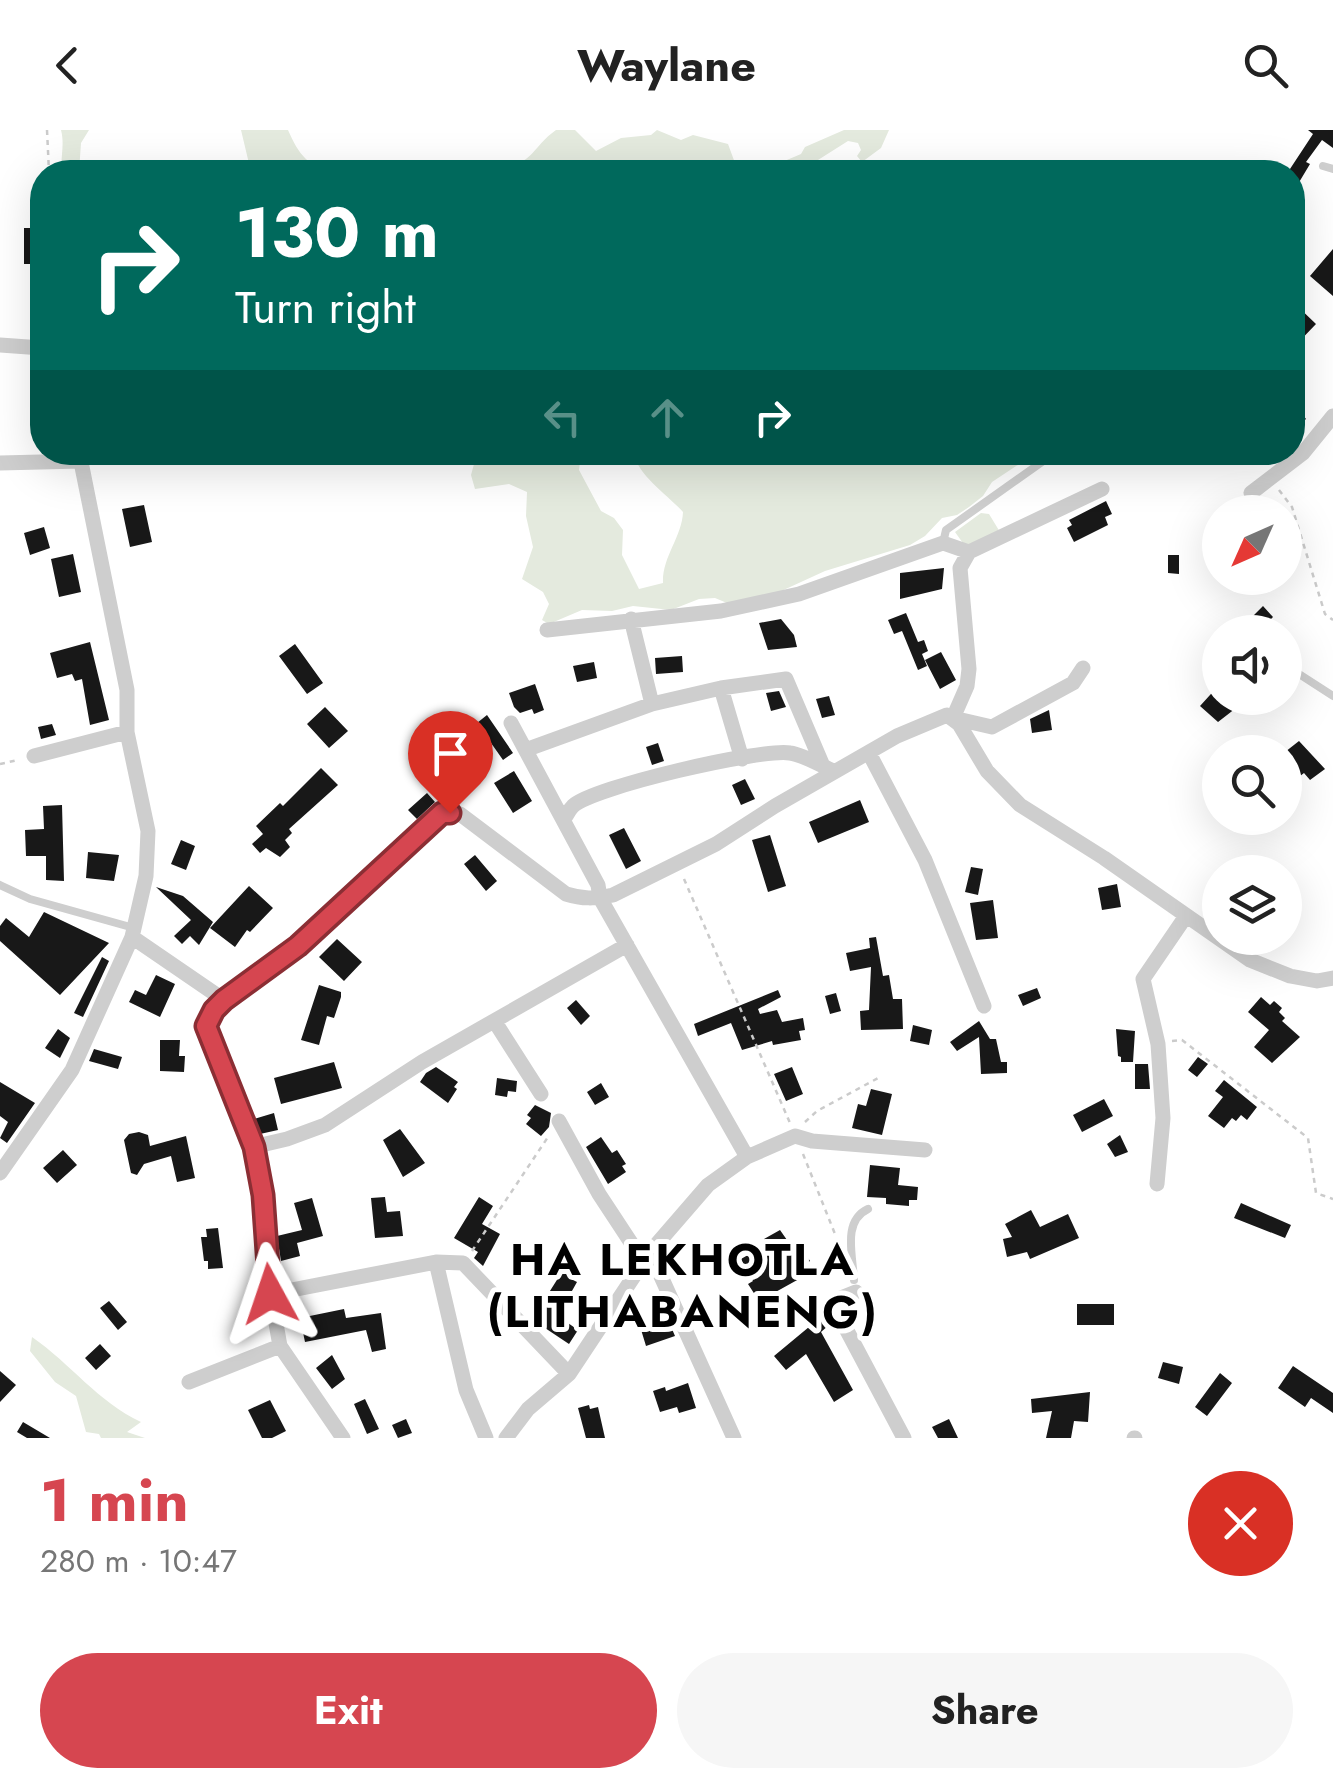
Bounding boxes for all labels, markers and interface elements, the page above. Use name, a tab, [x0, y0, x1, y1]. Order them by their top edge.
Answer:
text: Waylane	[577, 33, 756, 98]
icon: back	[40, 38, 95, 93]
icon: search	[1238, 38, 1293, 93]
text: 130 m	[235, 182, 439, 283]
icon: right	[70, 200, 200, 330]
text: Turn right	[235, 275, 416, 340]
icon: left	[535, 390, 590, 445]
icon: ahead	[640, 390, 695, 445]
icon: right	[745, 390, 800, 445]
north arrow	[1202, 495, 1302, 595]
map controls	[1202, 495, 1302, 955]
button: sound	[1202, 615, 1302, 715]
pin	[408, 711, 493, 814]
icon: arrive	[423, 726, 478, 781]
button: search	[1202, 735, 1302, 835]
button: layers	[1202, 855, 1302, 955]
district label: HA LEKHOTLA (LITHABANENG)	[487, 1227, 879, 1344]
position arrow	[218, 1242, 322, 1346]
text: 1 min	[40, 1457, 189, 1544]
button: close	[1188, 1471, 1293, 1576]
text: 280 m · 10:47	[40, 1538, 237, 1584]
button: Exit	[40, 1653, 657, 1768]
button: Share	[677, 1653, 1293, 1768]

